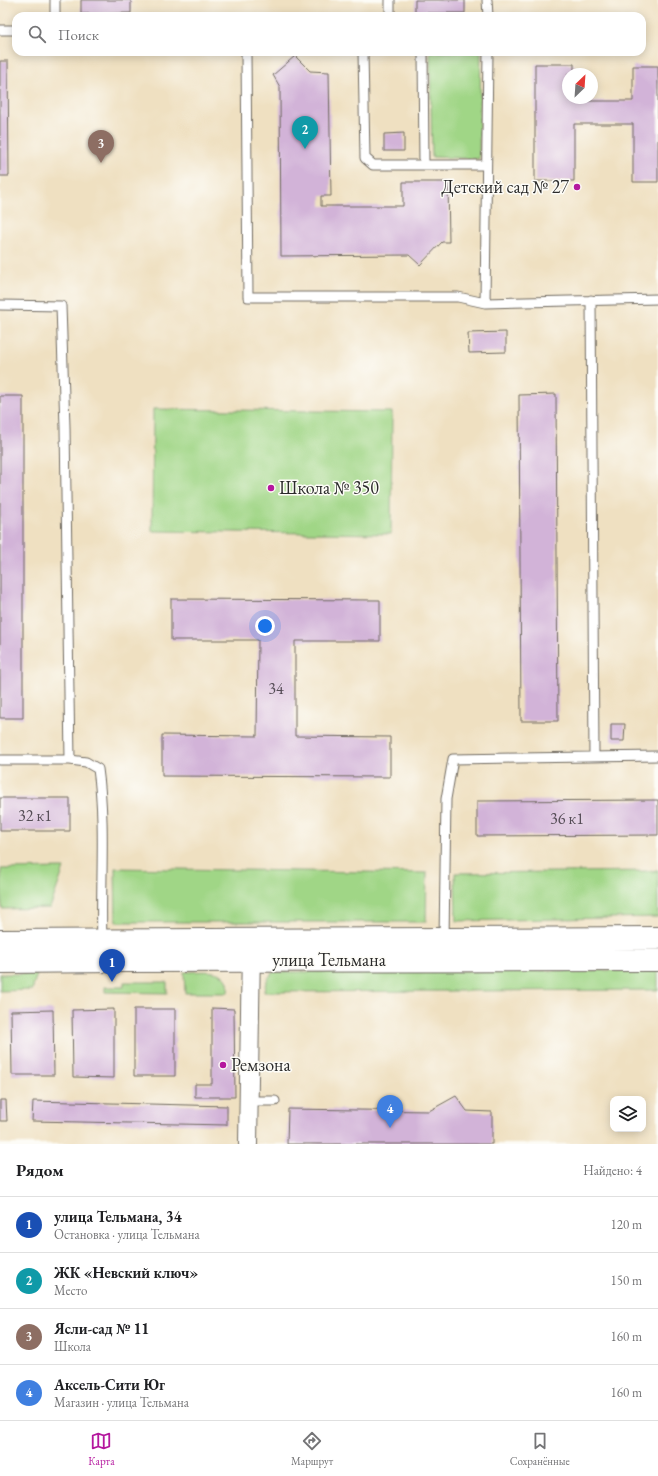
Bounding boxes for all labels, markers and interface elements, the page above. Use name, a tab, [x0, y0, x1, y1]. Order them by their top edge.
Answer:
search box	[12, 12, 646, 56]
icon: search	[26, 23, 48, 45]
text: Поиск	[58, 25, 99, 44]
north arrow	[562, 68, 598, 104]
pin: 2	[292, 116, 318, 149]
pin: 3	[88, 130, 114, 163]
place label: Детский сад № 27	[441, 175, 569, 198]
marker: Детский сад № 27	[572, 182, 582, 192]
place label: Школа № 350	[279, 476, 379, 499]
marker: Школа № 350	[266, 483, 276, 493]
your location	[255, 616, 275, 636]
house number: 34	[268, 678, 284, 699]
house number: 32 к1	[18, 805, 52, 826]
house number: 36 к1	[550, 808, 584, 829]
street label: улица Тельмана	[272, 948, 387, 971]
pin: 1	[99, 949, 125, 982]
place label: Ремзона	[231, 1053, 291, 1076]
marker: Ремзона	[218, 1060, 228, 1070]
pin: 4	[377, 1095, 403, 1128]
map controls	[610, 1096, 646, 1132]
button: layers	[610, 1096, 646, 1132]
text: Рядом	[16, 1159, 64, 1181]
text: Найдено: 4	[583, 1162, 642, 1179]
text: улица Тельмана, 34	[54, 1207, 182, 1226]
text: 1	[26, 1216, 32, 1233]
text: 120 m	[611, 1216, 642, 1233]
text: Остановка · улица Тельмана	[54, 1226, 200, 1243]
text: ЖК «Невский ключ»	[54, 1263, 198, 1282]
text: 2	[26, 1272, 32, 1289]
text: 150 m	[611, 1272, 642, 1289]
text: Место	[54, 1282, 87, 1299]
text: Ясли-сад № 11	[54, 1319, 149, 1338]
text: 3	[26, 1328, 32, 1345]
text: 160 m	[611, 1328, 642, 1345]
text: Школа	[54, 1338, 91, 1355]
text: Аксель-Сити Юг	[54, 1375, 165, 1394]
text: 4	[26, 1384, 32, 1401]
text: 160 m	[611, 1384, 642, 1401]
text: Магазин · улица Тельмана	[54, 1394, 189, 1411]
tab: Карта	[88, 1430, 115, 1468]
tab: Маршрут	[291, 1430, 333, 1468]
tab: Сохранённые	[510, 1430, 570, 1468]

